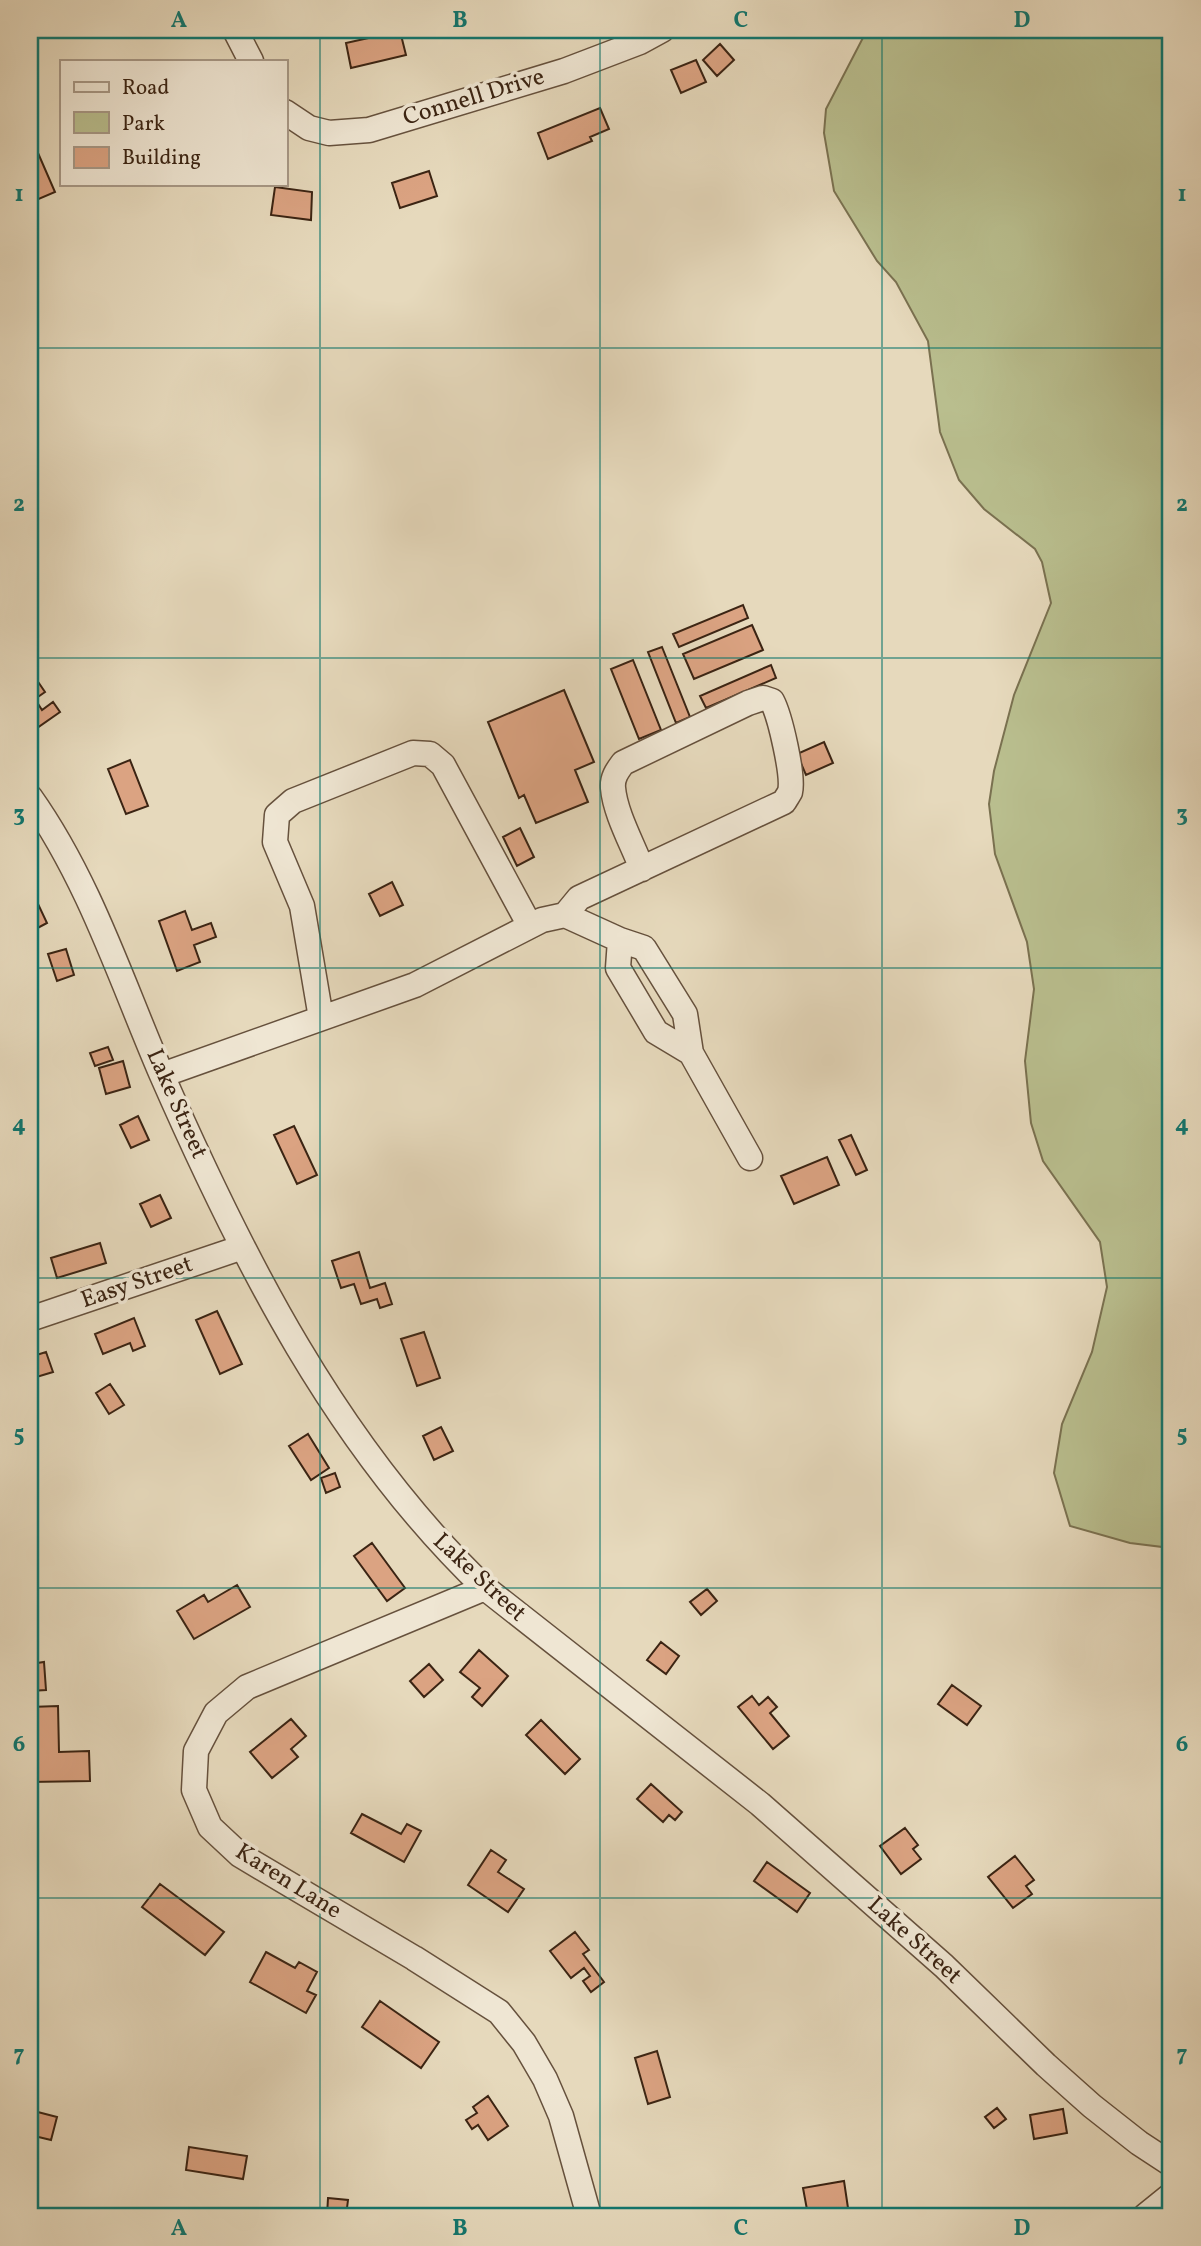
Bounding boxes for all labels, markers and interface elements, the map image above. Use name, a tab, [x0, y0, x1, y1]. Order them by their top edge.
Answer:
text: A	[171, 5, 187, 37]
text: B	[452, 5, 468, 37]
text: C	[734, 5, 748, 37]
text: D	[1014, 5, 1031, 37]
legend	[60, 60, 287, 186]
street label: Connell Drive	[399, 60, 549, 136]
text: Road	[122, 74, 169, 103]
text: Park	[122, 110, 165, 139]
text: Building	[122, 144, 201, 173]
text: 1	[14, 179, 24, 211]
text: 1	[1177, 179, 1187, 211]
text: 2	[13, 489, 25, 521]
text: 2	[1176, 489, 1188, 521]
text: 3	[13, 799, 25, 831]
text: 3	[1176, 799, 1188, 831]
street label: Lake Street	[137, 1044, 215, 1164]
text: 4	[12, 1109, 26, 1141]
text: 4	[1175, 1109, 1189, 1141]
street label: Easy Street	[77, 1248, 197, 1318]
text: 5	[13, 1419, 25, 1451]
text: 5	[1176, 1419, 1188, 1451]
street label: Lake Street	[425, 1526, 533, 1630]
text: 6	[13, 1729, 25, 1761]
text: 6	[1176, 1729, 1188, 1761]
street label: Karen Lane	[228, 1836, 348, 1928]
street label: Lake Street	[859, 1889, 969, 1993]
text: 7	[14, 2039, 25, 2071]
text: 7	[1177, 2039, 1188, 2071]
text: A	[171, 2213, 187, 2245]
text: B	[452, 2213, 468, 2245]
text: C	[734, 2213, 748, 2245]
text: D	[1014, 2213, 1031, 2245]

